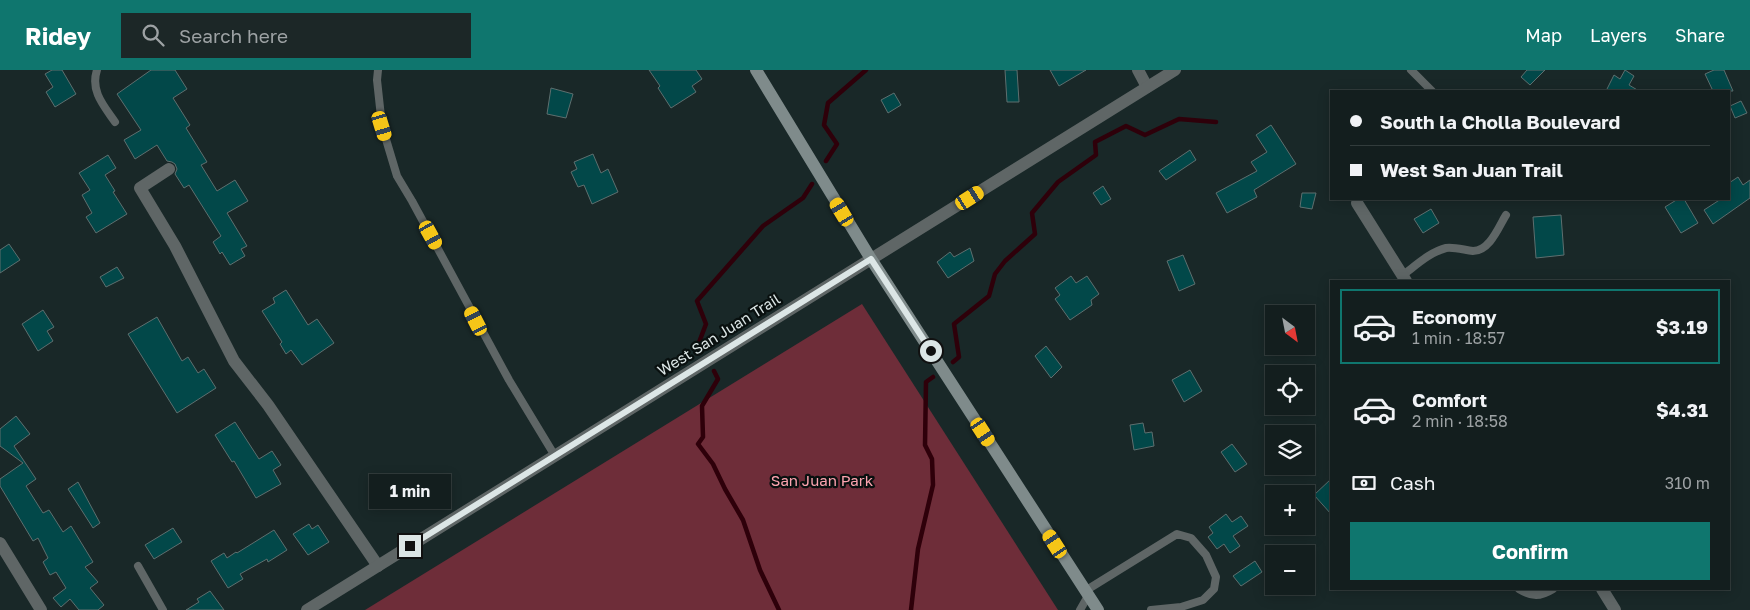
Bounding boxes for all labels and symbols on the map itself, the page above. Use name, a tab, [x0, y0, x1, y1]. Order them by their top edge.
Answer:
car	[370, 109, 393, 143]
car	[953, 184, 986, 212]
car	[827, 195, 856, 229]
car	[417, 218, 444, 252]
street label: West San Juan Trail	[654, 289, 783, 379]
car	[462, 304, 489, 338]
north arrow	[1265, 305, 1315, 355]
route start	[920, 340, 942, 362]
car	[968, 415, 997, 449]
park label: San Juan Park	[771, 471, 874, 489]
callout: 1 min	[369, 474, 451, 508]
car	[1040, 527, 1069, 561]
route end	[399, 535, 421, 557]

